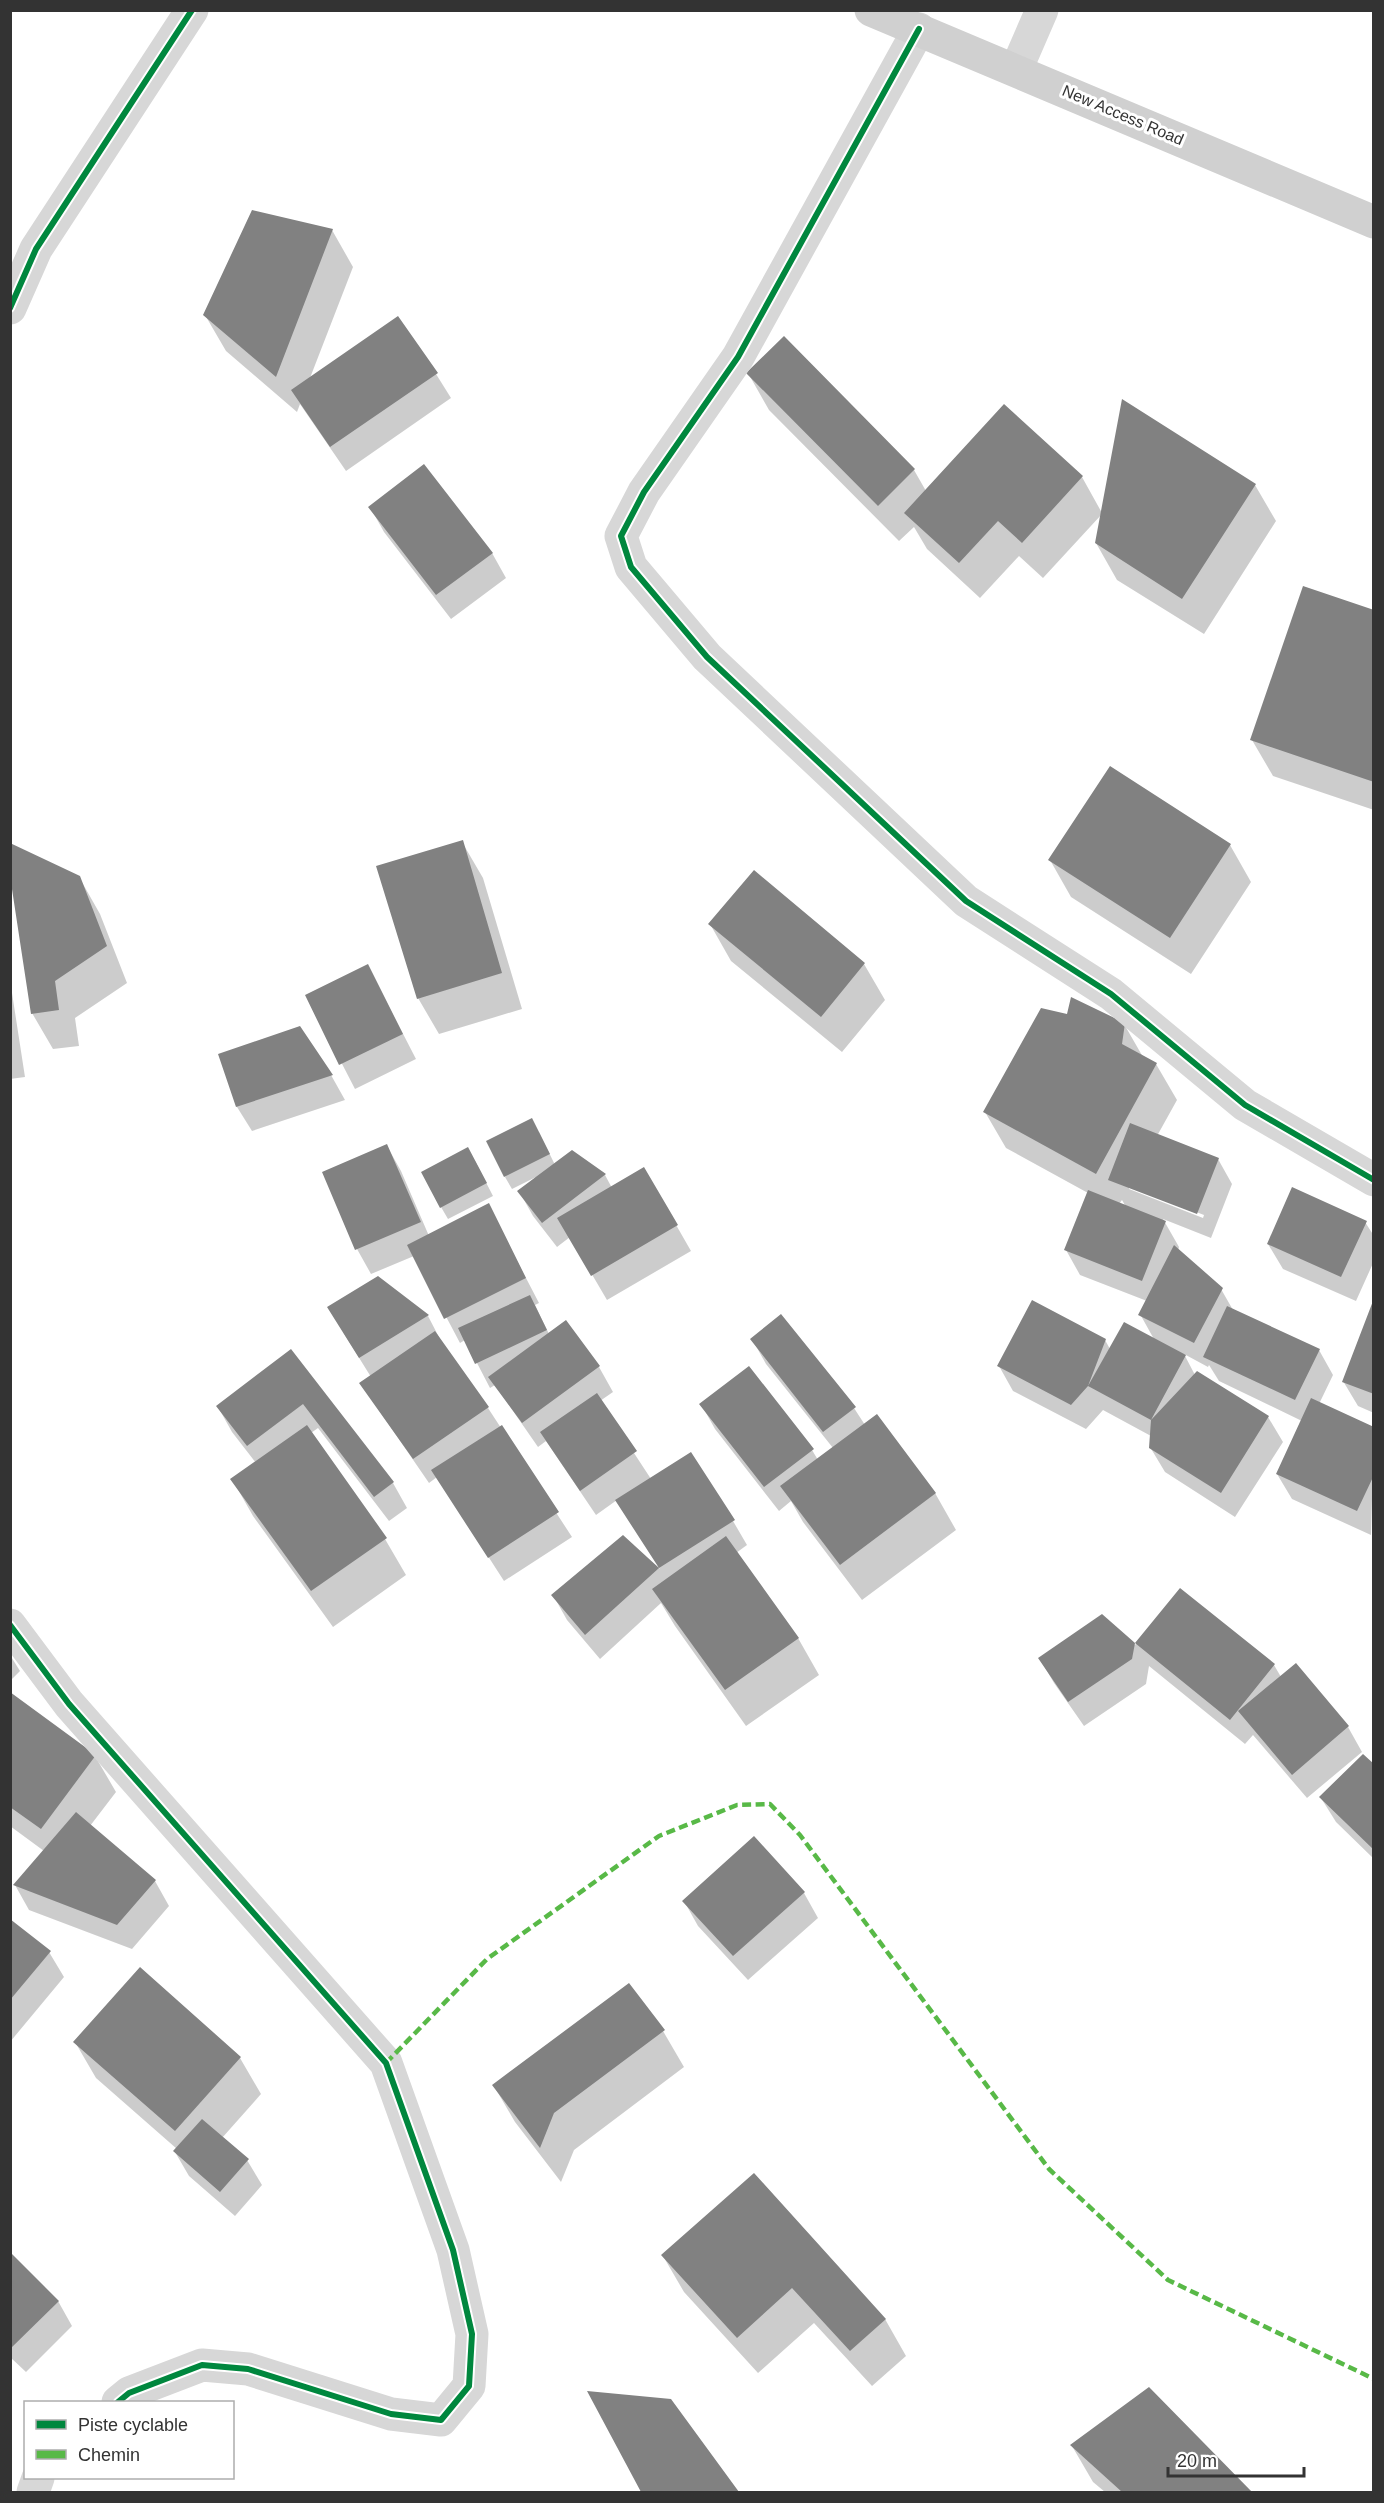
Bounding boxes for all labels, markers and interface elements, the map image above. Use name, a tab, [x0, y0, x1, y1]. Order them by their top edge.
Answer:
street label: New Access Road	[1060, 82, 1186, 148]
legend	[24, 2401, 234, 2479]
text: Piste cyclable	[78, 2415, 188, 2435]
scale bar	[1168, 2440, 1304, 2478]
text: Chemin	[78, 2445, 140, 2465]
text: 20 m	[1177, 2451, 1217, 2471]

